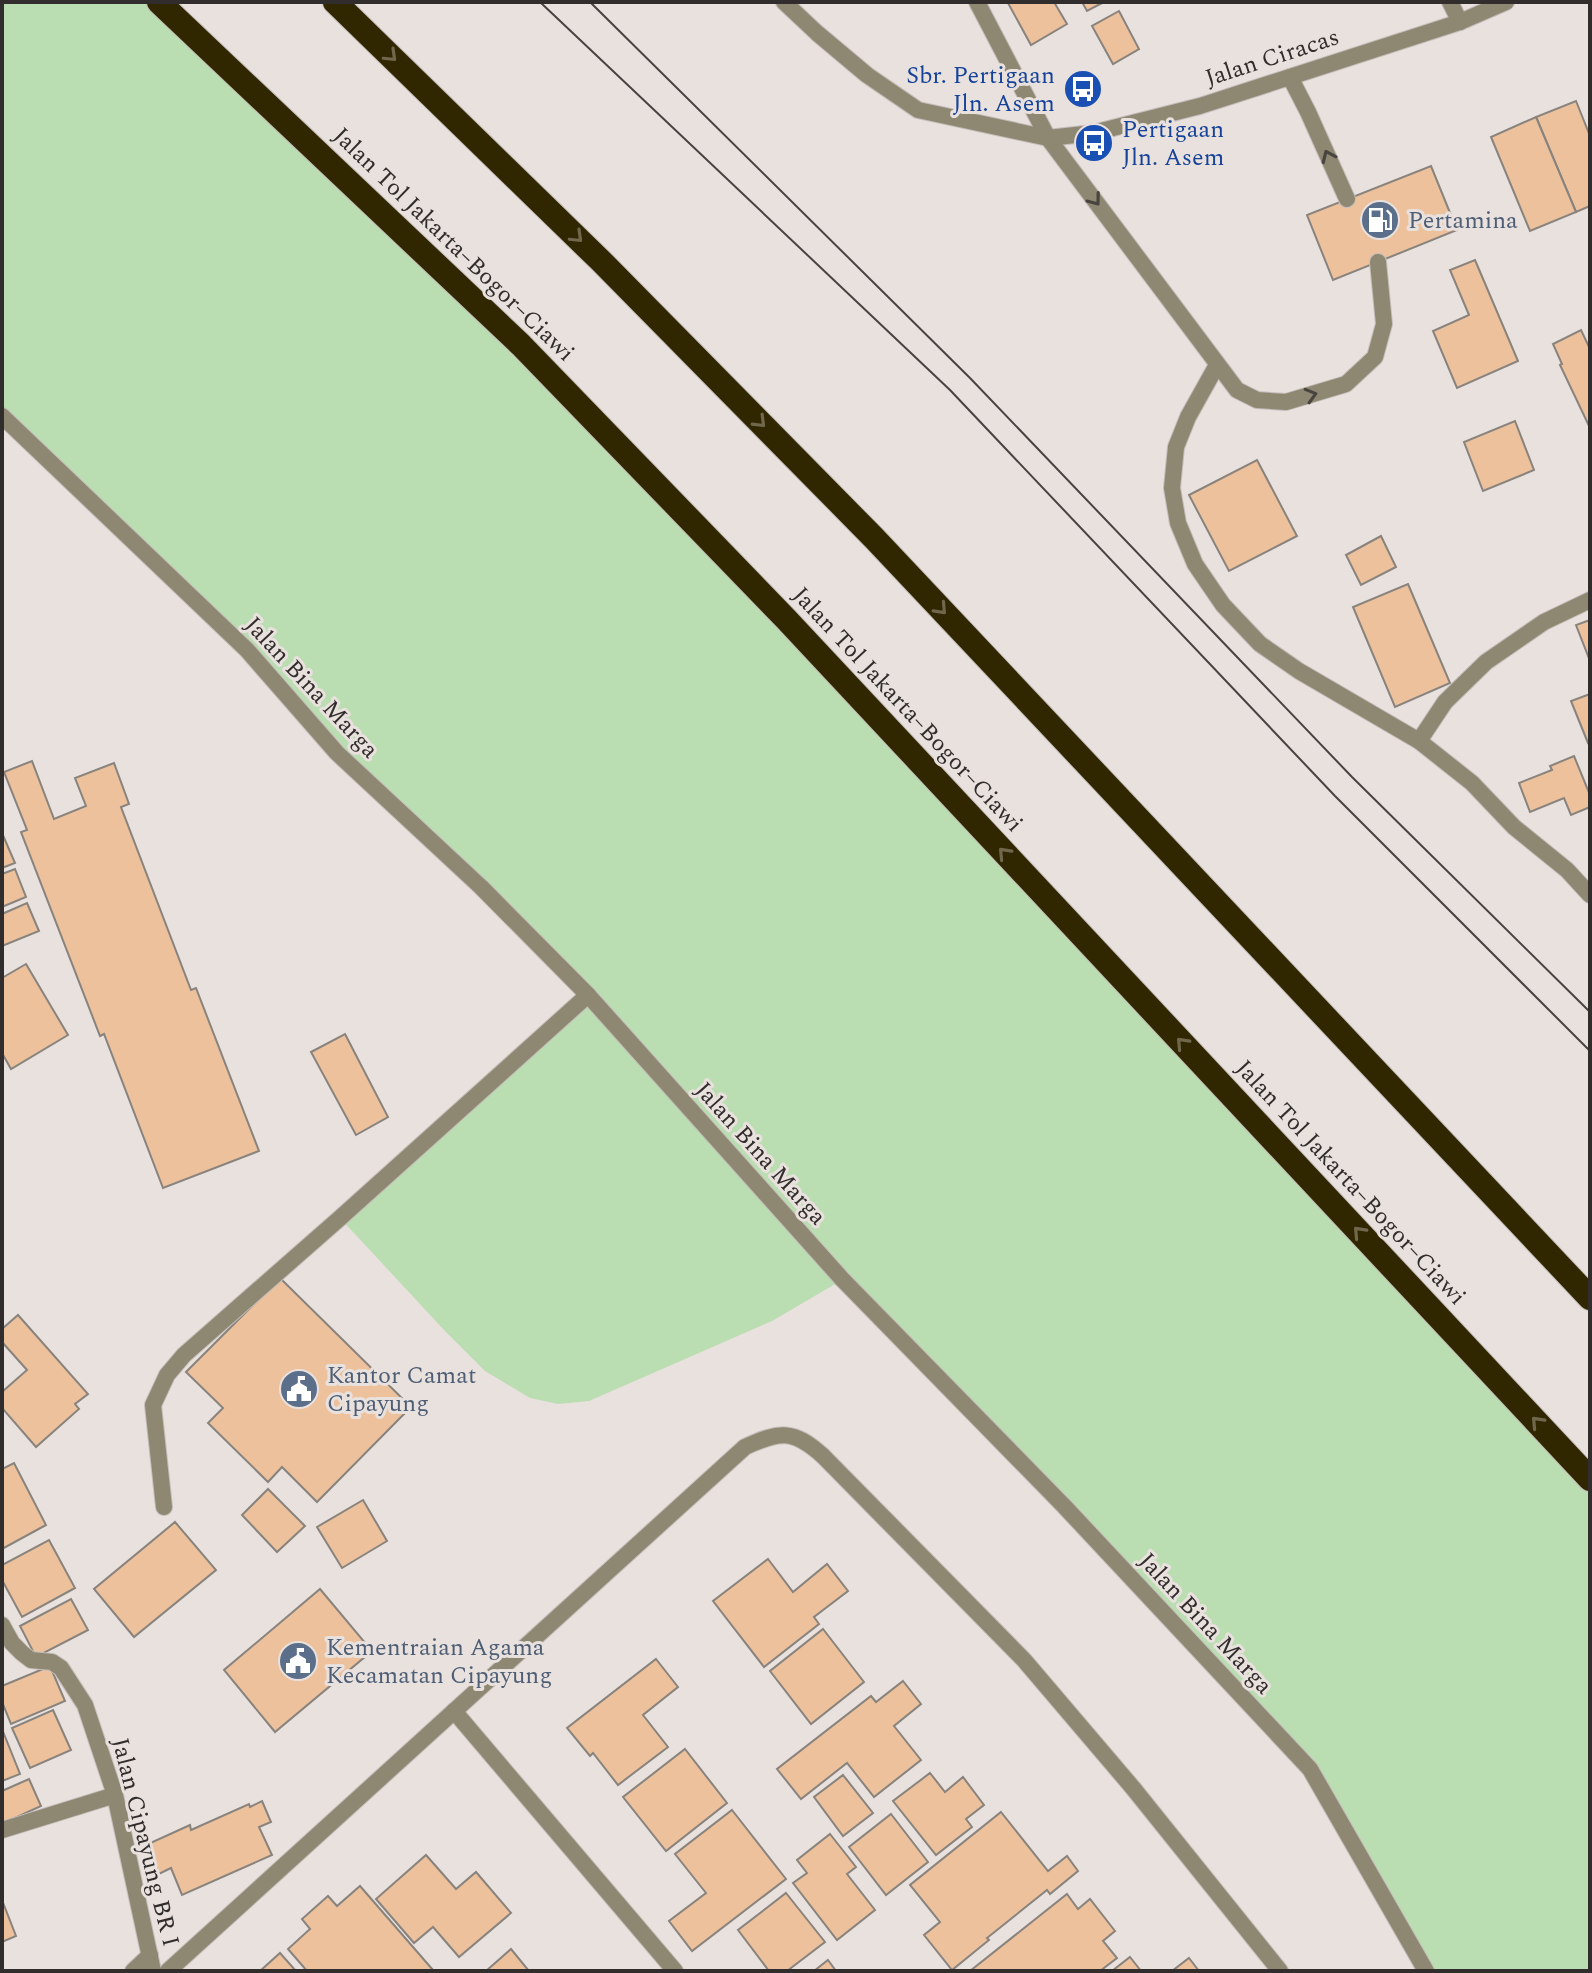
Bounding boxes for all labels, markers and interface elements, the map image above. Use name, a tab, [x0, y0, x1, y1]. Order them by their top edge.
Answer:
street label: Jalan Ciracas	[1201, 19, 1344, 97]
one-way arrow	[381, 47, 396, 61]
place label: Sbr. Pertigaan Jln. Asem	[906, 58, 1055, 122]
bus stop icon: Sbr. Pertigaan Jln. Asem	[1062, 68, 1104, 110]
place label: Pertigaan Jln. Asem	[1122, 112, 1224, 176]
street label: Jalan Tol Jakarta–Bogor–Ciawi	[324, 119, 583, 370]
bus stop icon: Pertigaan Jln. Asem	[1073, 122, 1115, 164]
one-way arrow	[1321, 149, 1337, 164]
one-way arrow	[1085, 191, 1099, 206]
fuel station icon: Pertamina	[1359, 199, 1401, 241]
place label: Pertamina	[1408, 203, 1518, 239]
one-way arrow	[568, 228, 582, 243]
one-way arrow	[1304, 388, 1317, 404]
one-way arrow	[751, 413, 765, 427]
street label: Jalan Tol Jakarta–Bogor–Ciawi	[783, 579, 1031, 841]
one-way arrow	[931, 600, 946, 614]
street label: Jalan Bina Marga	[236, 609, 387, 767]
one-way arrow	[999, 847, 1013, 862]
one-way arrow	[1177, 1037, 1191, 1052]
street label: Jalan Tol Jakarta–Bogor–Ciawi	[1226, 1052, 1474, 1314]
street label: Jalan Bina Marga	[686, 1074, 835, 1234]
one-way arrow	[1355, 1227, 1369, 1242]
place label: Kantor Camat Cipayung	[327, 1358, 476, 1422]
public building icon: Kantor Camat Cipayung	[278, 1368, 320, 1410]
one-way arrow	[1532, 1417, 1546, 1432]
street label: Jalan Bina Marga	[1130, 1545, 1281, 1703]
place label: Kementraian Agama Kecamatan Cipayung	[326, 1630, 552, 1694]
public building icon: Kementraian Agama Kecamatan Cipayung	[277, 1640, 319, 1682]
street label: Jalan Cipayung BR I	[102, 1734, 188, 1951]

